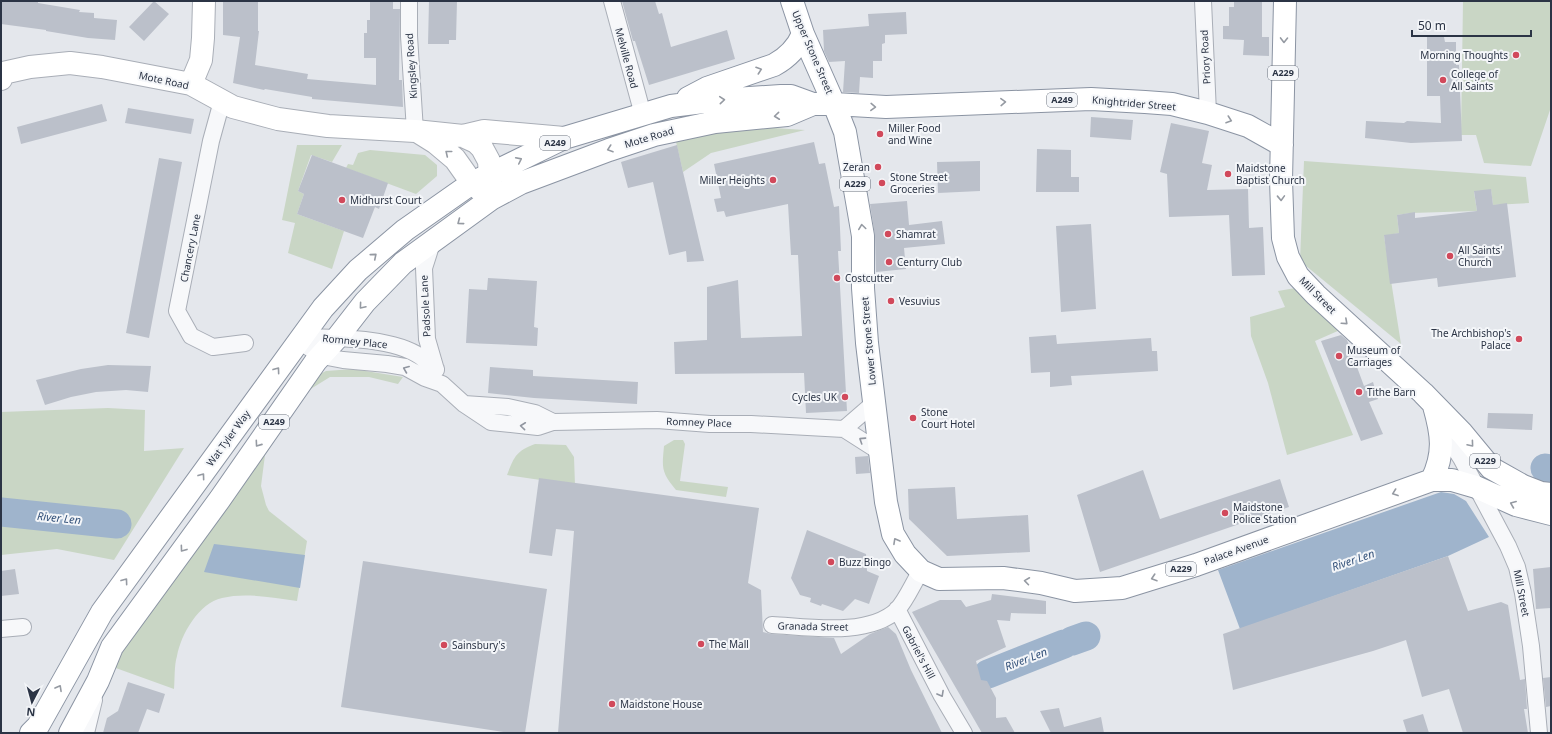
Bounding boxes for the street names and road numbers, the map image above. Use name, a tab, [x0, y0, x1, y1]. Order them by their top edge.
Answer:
street label: Upper Stone Street	[789, 8, 837, 96]
street label: Melville Road	[612, 26, 642, 90]
street label: Priory Road	[1197, 29, 1213, 85]
street label: Kingsley Road	[402, 33, 420, 99]
road number: A229	[1268, 66, 1298, 80]
street label: Mote Road	[138, 68, 190, 92]
street label: Knightrider Street	[1092, 92, 1177, 114]
road number: A249	[1047, 93, 1077, 107]
street label: Mote Road	[623, 123, 675, 151]
road number: A249	[540, 136, 570, 150]
road number: A229	[840, 177, 870, 191]
street label: Chancery Lane	[177, 212, 204, 283]
street label: Mill Street	[1296, 273, 1340, 317]
street label: Padsole Lane	[416, 274, 434, 337]
street label: Lower Stone Street	[857, 296, 879, 386]
street label: Romney Place	[322, 331, 389, 351]
street label: Wat Tyler Way	[203, 406, 254, 469]
street label: Romney Place	[666, 414, 732, 430]
road number: A249	[259, 415, 289, 429]
road number: A229	[1470, 454, 1500, 468]
street label: Palace Avenue	[1202, 532, 1271, 568]
road number: A229	[1166, 562, 1196, 576]
street label: Mill Street	[1511, 568, 1533, 618]
street label: Granada Street	[777, 618, 849, 634]
street label: Gabriel's Hill	[899, 623, 939, 681]

